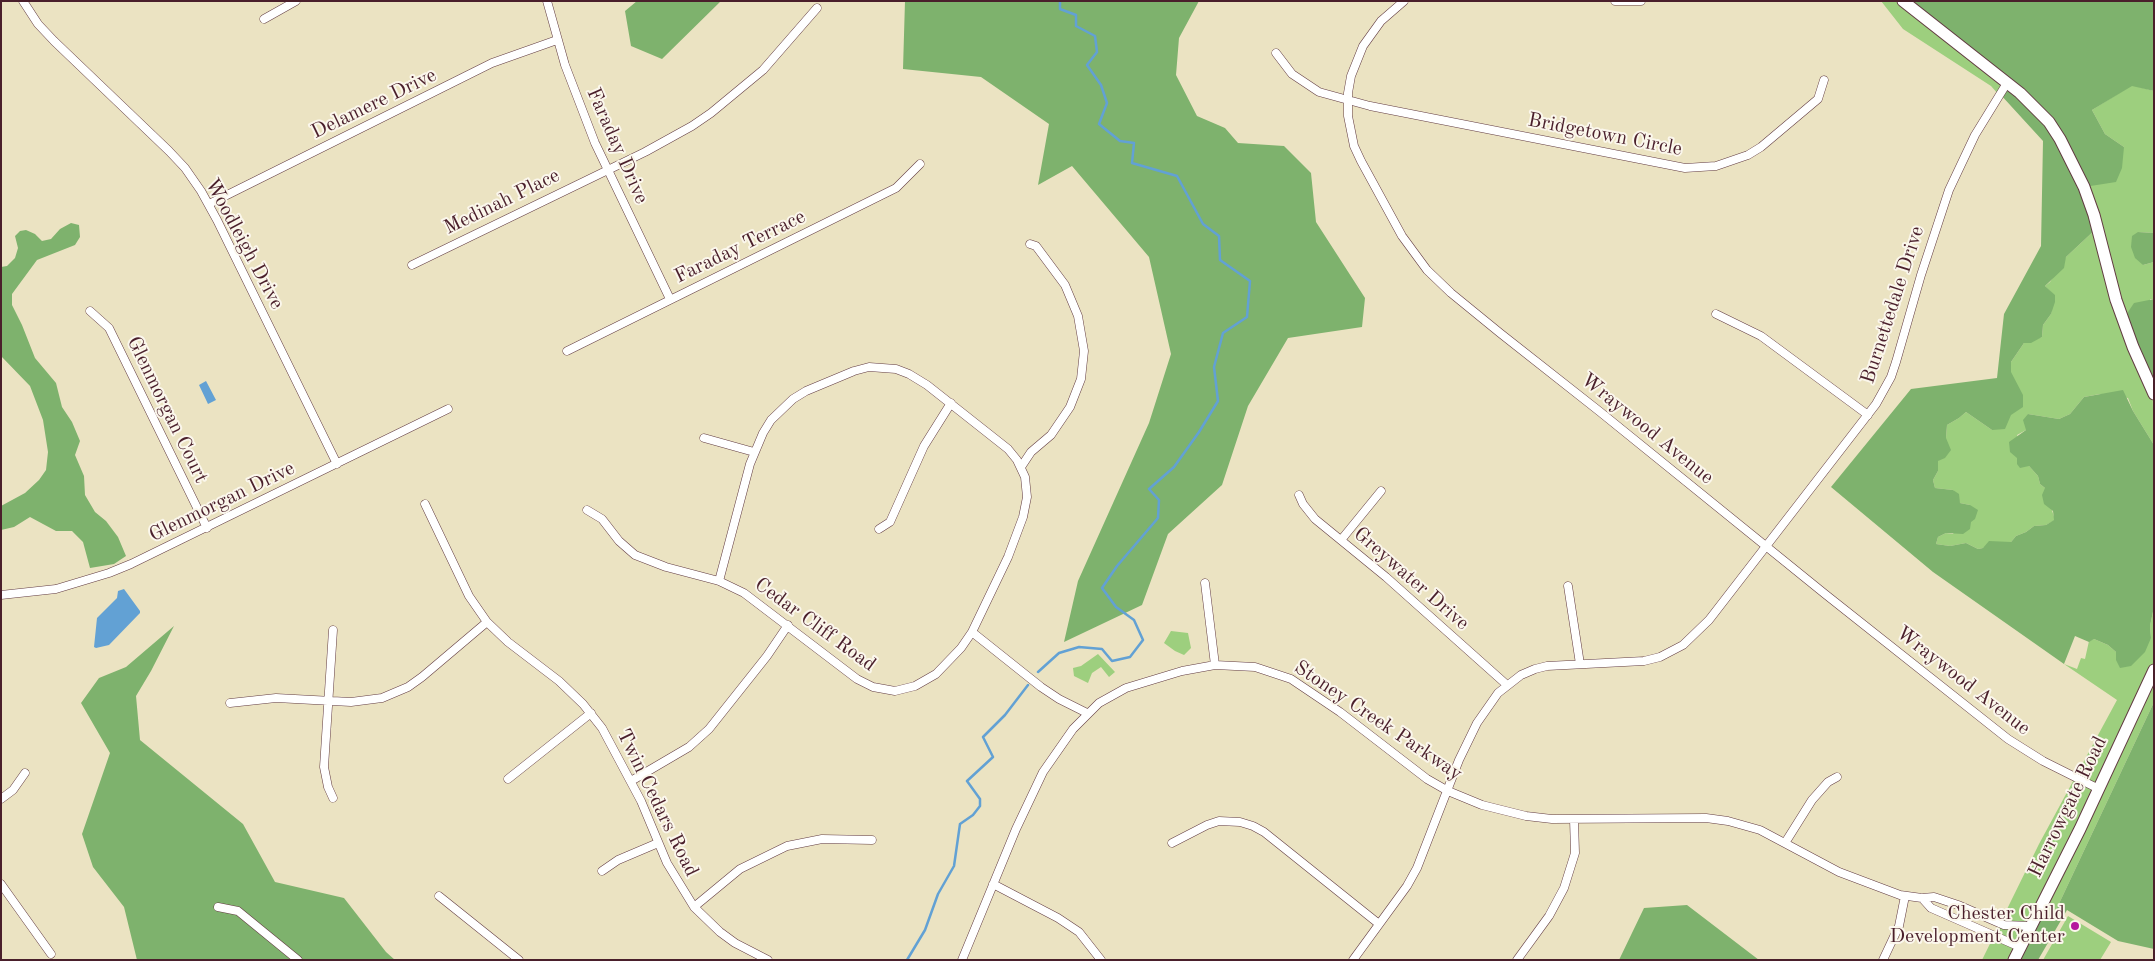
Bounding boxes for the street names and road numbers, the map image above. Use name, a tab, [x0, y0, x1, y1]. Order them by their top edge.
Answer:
street label: Delamere Drive	[308, 63, 440, 145]
street label: Faraday Drive	[581, 84, 653, 208]
street label: Bridgetown Circle	[1526, 108, 1684, 162]
street label: Medinah Place	[440, 164, 564, 240]
street label: Woodleigh Drive	[199, 174, 289, 314]
street label: Faraday Terrace	[671, 205, 809, 289]
street label: Burnettedale Drive	[1856, 223, 1930, 387]
street label: Glenmorgan Court	[121, 333, 213, 487]
street label: Wraywood Avenue	[1576, 368, 1718, 490]
street label: Glenmorgan Drive	[145, 456, 299, 548]
street label: Greywater Drive	[1348, 522, 1474, 636]
street label: Cedar Cliff Road	[750, 573, 880, 677]
street label: Wraywood Avenue	[1891, 621, 2035, 741]
street label: Stoney Creek Parkway	[1289, 656, 1467, 786]
street label: Twin Cedars Road	[611, 725, 703, 881]
street label: Harrowgate Road	[2023, 732, 2113, 882]

